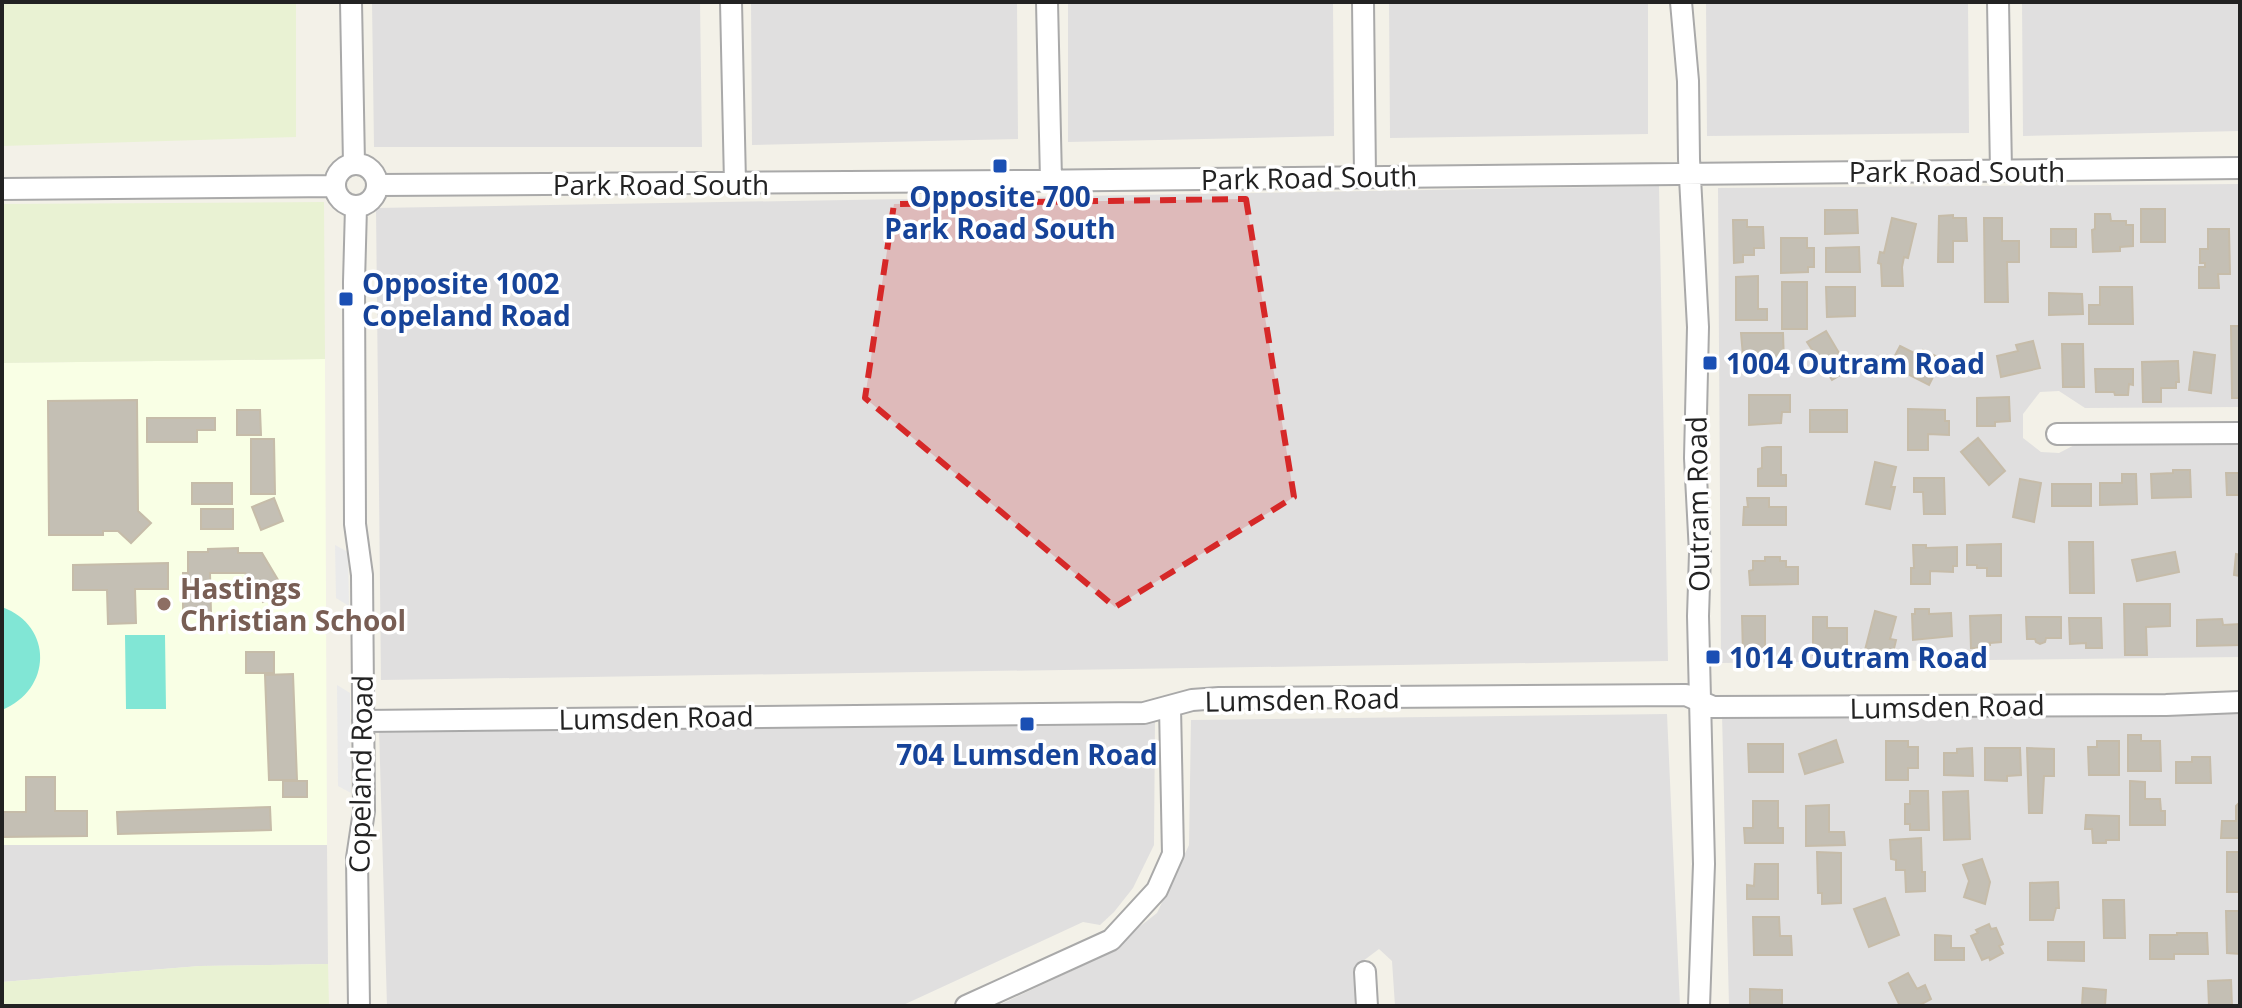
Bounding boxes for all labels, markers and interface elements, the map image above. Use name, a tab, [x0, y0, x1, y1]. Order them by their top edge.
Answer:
street label: Park Road South	[1849, 152, 2065, 190]
street label: Park Road South	[1200, 156, 1418, 198]
marker: Opposite 700 Park Road South	[991, 157, 1009, 175]
street label: Park Road South	[553, 165, 769, 203]
place label: Opposite 700 Park Road South	[884, 177, 1116, 247]
place label: Opposite 1002 Copeland Road	[362, 264, 571, 334]
marker: Opposite 1002 Copeland Road	[337, 290, 355, 308]
place label: 1004 Outram Road	[1726, 344, 1985, 382]
marker: 1004 Outram Road	[1701, 354, 1719, 372]
street label: Outram Road	[1676, 416, 1718, 592]
place label: Hastings Christian School	[180, 569, 406, 639]
marker: Hastings Christian School	[155, 595, 173, 613]
place label: 1014 Outram Road	[1729, 638, 1988, 676]
marker: 1014 Outram Road	[1704, 648, 1722, 666]
street label: Copeland Road	[339, 675, 381, 873]
street label: Lumsden Road	[1204, 678, 1400, 720]
street label: Lumsden Road	[1849, 685, 2045, 727]
street label: Lumsden Road	[558, 696, 754, 738]
marker: 704 Lumsden Road	[1018, 715, 1036, 733]
place label: 704 Lumsden Road	[896, 735, 1158, 773]

